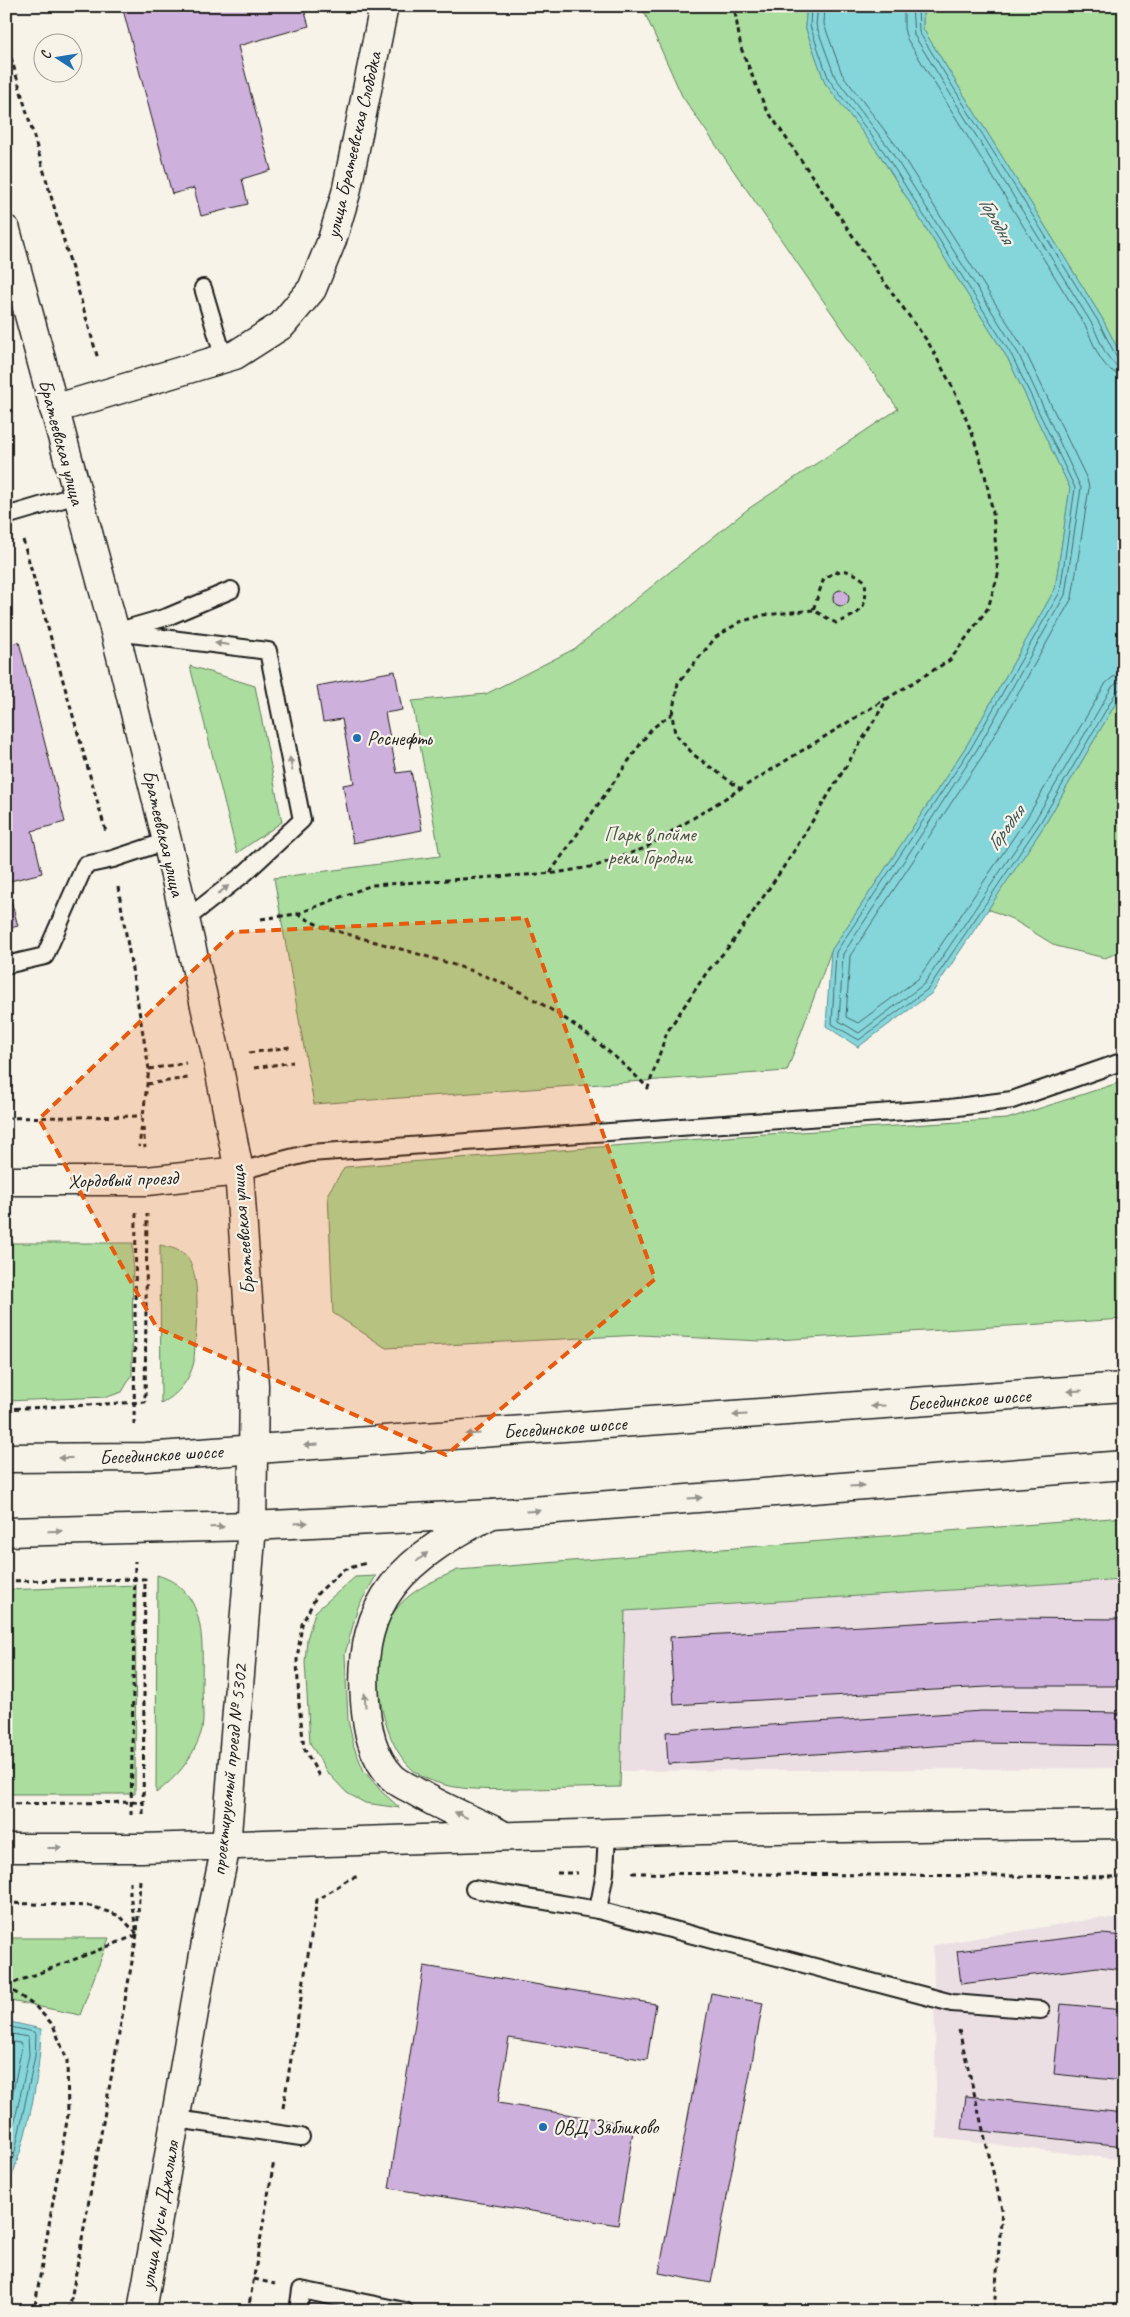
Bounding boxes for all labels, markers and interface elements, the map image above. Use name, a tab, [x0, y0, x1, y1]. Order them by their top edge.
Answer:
north arrow	[32, 32, 82, 82]
text: С	[37, 48, 55, 61]
street label: улица Братеевская Слободка	[320, 48, 388, 242]
water label: Городня	[973, 192, 1022, 251]
street label: Братеевская улица	[33, 377, 91, 510]
one-way arrow	[214, 640, 230, 648]
place label: Роснефть	[367, 726, 433, 751]
marker: Роснефть	[351, 732, 363, 744]
one-way arrow	[287, 756, 295, 772]
street label: Братеевская улица	[137, 767, 191, 901]
water label: Городня	[980, 797, 1032, 856]
park label: Парк в пойме реки Городни	[604, 822, 697, 870]
one-way arrow	[216, 884, 229, 895]
street label: Братеевская улица	[224, 1163, 261, 1295]
street label: Хордовый проезд	[68, 1165, 180, 1194]
street label: Бесединское шоссе	[907, 1383, 1033, 1416]
one-way arrow	[1067, 1387, 1083, 1395]
one-way arrow	[870, 1402, 886, 1410]
street label: Бесединское шоссе	[503, 1411, 629, 1444]
one-way arrow	[731, 1412, 747, 1420]
one-way arrow	[464, 1430, 480, 1438]
street label: Бесединское шоссе	[99, 1439, 225, 1470]
one-way arrow	[302, 1441, 318, 1449]
one-way arrow	[56, 1454, 72, 1462]
one-way arrow	[849, 1481, 865, 1489]
one-way arrow	[687, 1494, 703, 1502]
one-way arrow	[525, 1506, 541, 1514]
one-way arrow	[293, 1519, 309, 1527]
one-way arrow	[210, 1522, 226, 1530]
one-way arrow	[47, 1527, 63, 1535]
one-way arrow	[415, 1552, 428, 1563]
street label: проектируемый проезд № 5302	[206, 1661, 253, 1877]
one-way arrow	[360, 1692, 368, 1708]
one-way arrow	[454, 1811, 468, 1819]
one-way arrow	[47, 1844, 63, 1852]
place label: ОВД Зябликово	[553, 2115, 659, 2140]
marker: ОВД Зябликово	[537, 2121, 549, 2133]
street label: улица Мусы Джалиля	[134, 2137, 185, 2292]

